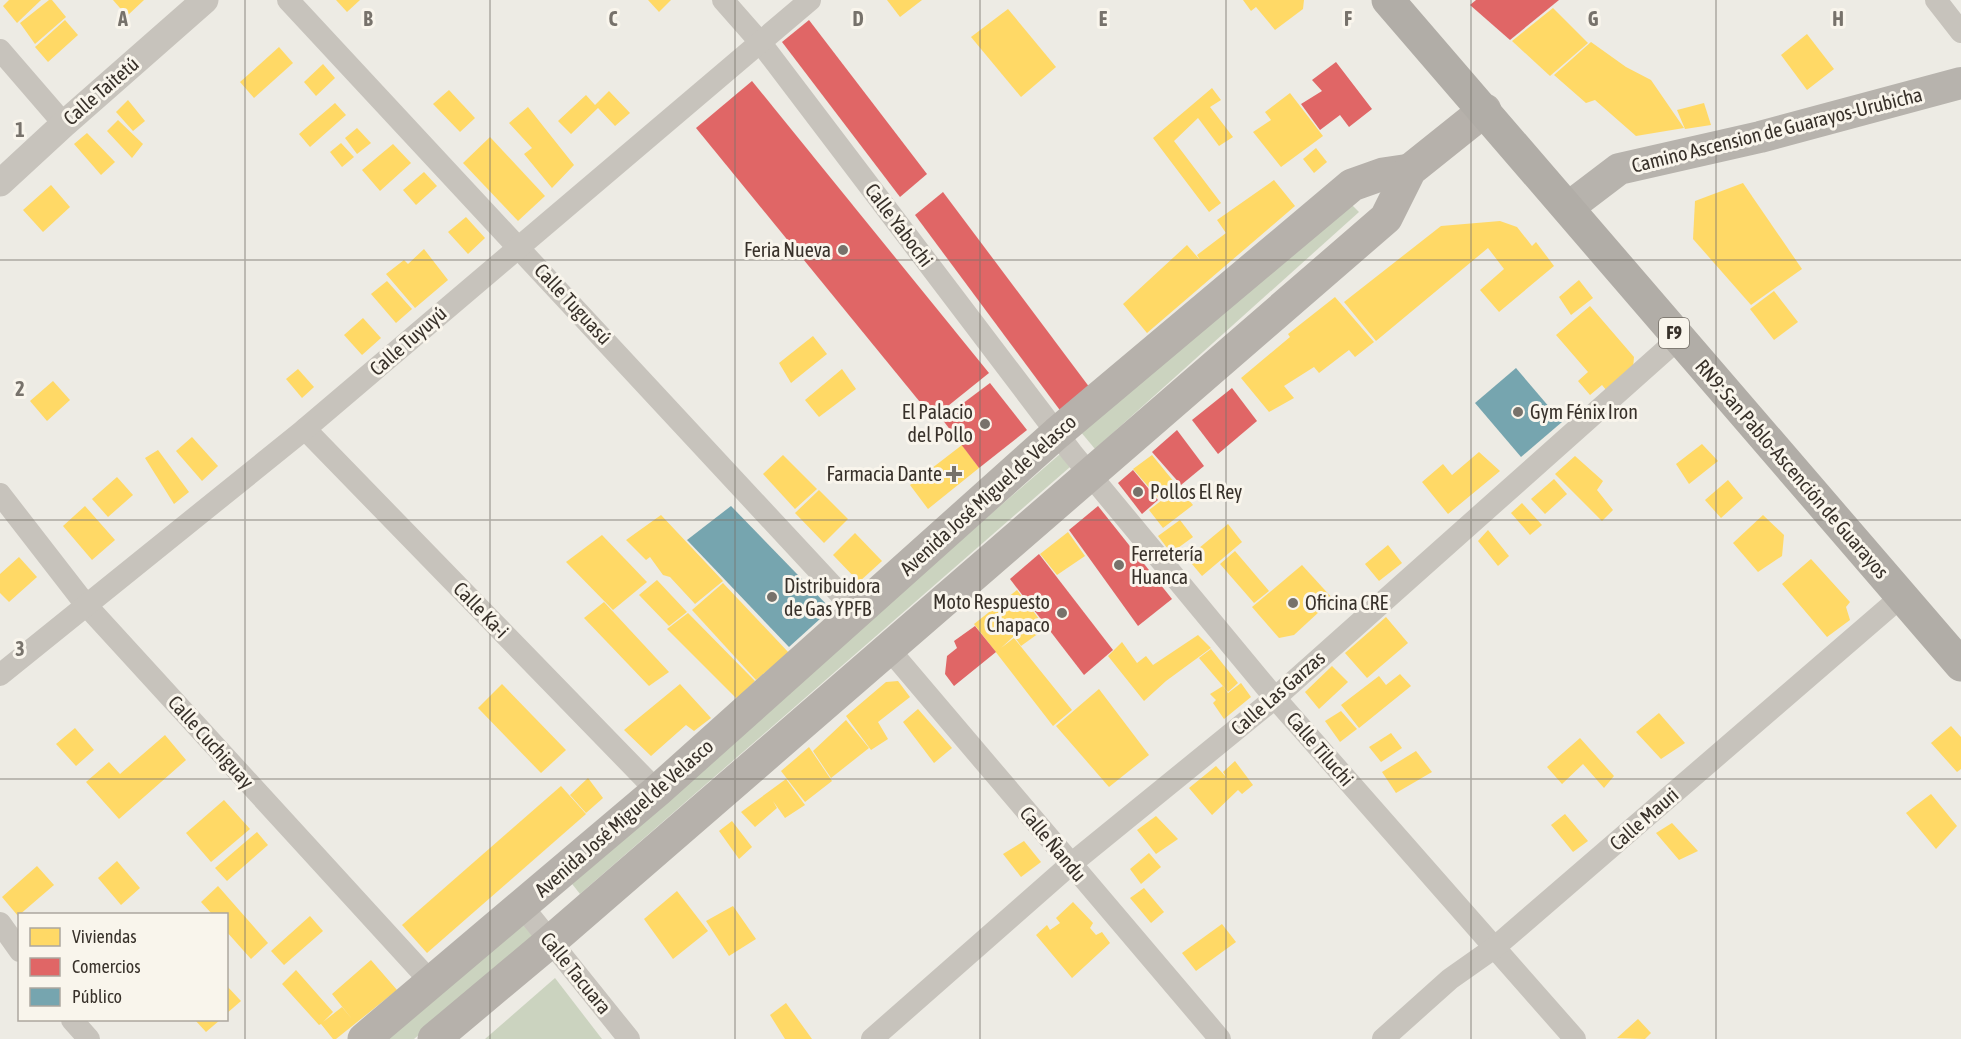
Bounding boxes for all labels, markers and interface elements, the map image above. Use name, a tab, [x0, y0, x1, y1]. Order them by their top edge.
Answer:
text: A	[117, 7, 128, 30]
text: B	[363, 7, 373, 30]
text: C	[609, 7, 618, 30]
text: D	[852, 7, 864, 30]
text: E	[1099, 7, 1108, 30]
text: F	[1344, 7, 1352, 30]
text: G	[1588, 7, 1599, 30]
text: H	[1832, 7, 1844, 30]
street label: Calle Taitetú	[58, 52, 143, 129]
street label: Camino Ascension de Guarayos-Urubicha	[1629, 82, 1925, 177]
text: 1	[15, 118, 25, 141]
street label: Calle Yabochi	[861, 179, 938, 271]
place label: Feria Nueva	[744, 238, 831, 261]
marker: Feria Nueva	[836, 243, 850, 257]
street label: Calle Tuguasú	[530, 258, 617, 349]
street label: Calle Tuyuyú	[365, 301, 451, 380]
road number: F9	[1659, 318, 1689, 348]
street label: RN9: San Pablo-Ascención de Guarayos	[1691, 355, 1894, 583]
text: 2	[15, 377, 25, 400]
place label: El Palacio del Pollo	[902, 400, 973, 446]
place label: Gym Fénix Iron	[1530, 400, 1638, 423]
marker: Gym Fénix Iron	[1511, 405, 1525, 419]
street label: Avenida José Miguel de Velasco	[895, 410, 1080, 580]
marker: El Palacio del Pollo	[978, 417, 992, 431]
place label: Farmacia Dante	[827, 462, 942, 485]
marker: Farmacia Dante	[947, 467, 961, 481]
place label: Pollos El Rey	[1150, 480, 1242, 503]
marker: Pollos El Rey	[1131, 485, 1145, 499]
place label: Ferretería Huanca	[1131, 542, 1203, 588]
marker: Ferretería Huanca	[1112, 558, 1126, 572]
place label: Distribuidora de Gas YPFB	[784, 574, 881, 620]
street label: Calle Ka-i	[449, 577, 514, 642]
marker: Distribuidora de Gas YPFB	[765, 590, 779, 604]
place label: Moto Respuesto Chapaco	[933, 590, 1050, 636]
place label: Oficina CRE	[1305, 591, 1389, 614]
marker: Oficina CRE	[1286, 596, 1300, 610]
marker: Moto Respuesto Chapaco	[1055, 606, 1069, 620]
text: 3	[15, 637, 25, 660]
street label: Calle Las Garzas	[1226, 646, 1329, 740]
street label: Calle Cuchiguay	[164, 691, 259, 793]
street label: Calle Tiluchi	[1282, 707, 1359, 790]
street label: Avenida José Miguel de Velasco	[530, 734, 718, 901]
street label: Calle Mauri	[1605, 783, 1683, 855]
street label: Calle Ñandu	[1015, 802, 1091, 886]
legend	[18, 913, 228, 1021]
text: Viviendas	[72, 926, 137, 947]
street label: Calle Tacuara	[536, 927, 616, 1018]
text: Comercios	[72, 956, 141, 977]
text: Público	[72, 986, 122, 1007]

